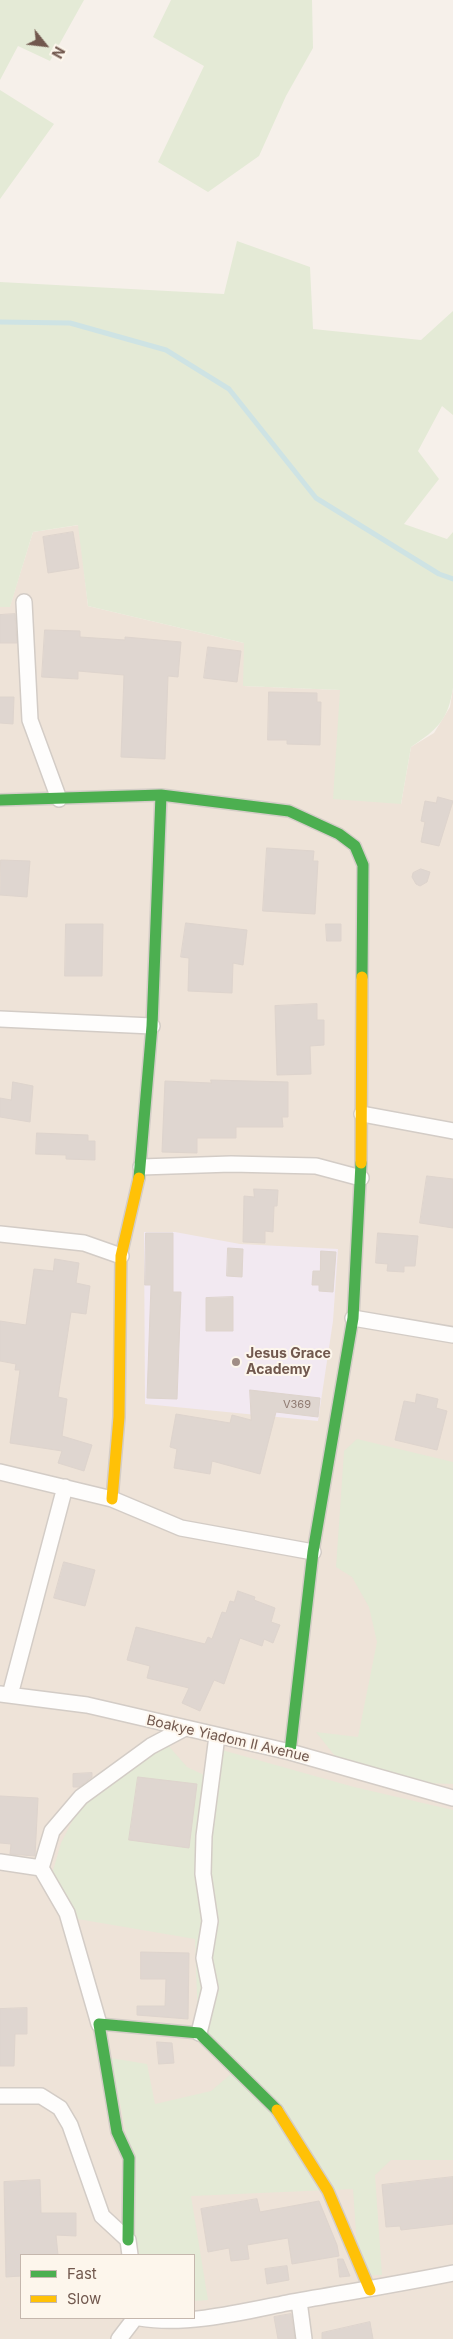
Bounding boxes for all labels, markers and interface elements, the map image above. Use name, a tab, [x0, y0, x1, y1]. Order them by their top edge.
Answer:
north arrow	[20, 20, 70, 70]
text: N	[49, 44, 69, 61]
place label: Jesus Grace Academy	[246, 1346, 331, 1378]
marker: Jesus Grace Academy	[230, 1356, 242, 1368]
house number: V369	[283, 1398, 311, 1412]
street label: Boakye Yiadom II Avenue	[145, 1712, 311, 1766]
legend	[20, 2254, 195, 2319]
text: Fast	[67, 2264, 97, 2283]
text: Slow	[67, 2289, 101, 2308]

